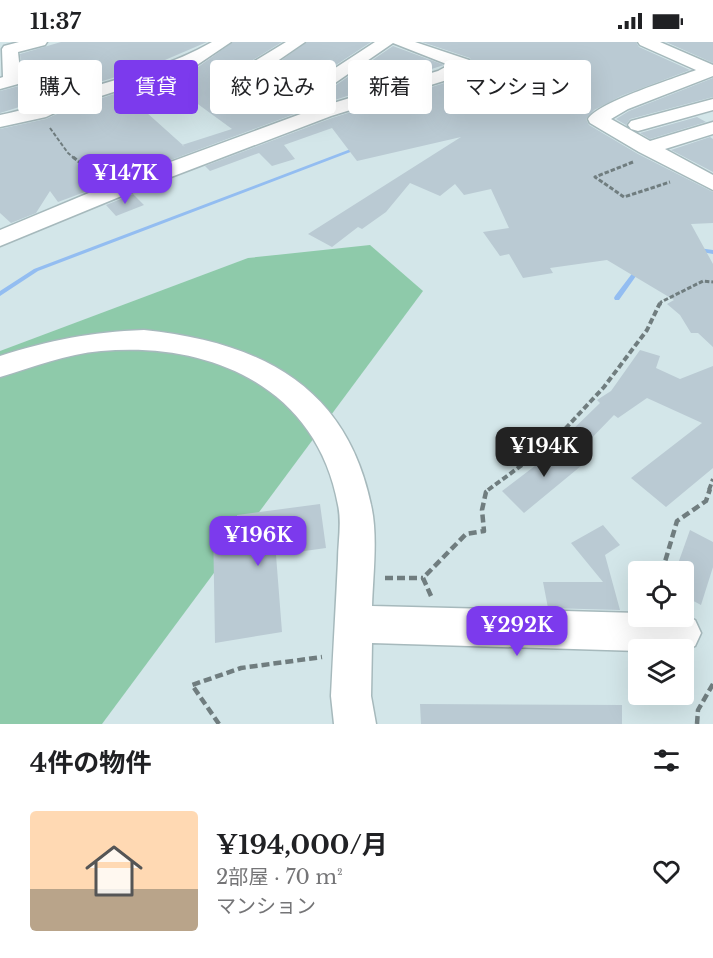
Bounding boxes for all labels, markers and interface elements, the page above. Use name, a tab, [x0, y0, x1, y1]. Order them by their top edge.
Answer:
text: 11:37	[30, 8, 81, 35]
chip: 購入	[18, 60, 102, 114]
chip: 賃貸	[114, 60, 198, 114]
chip: 絞り込み	[210, 60, 336, 114]
chip: 新着	[348, 60, 432, 114]
chip: マンション	[444, 60, 591, 114]
pin: ¥147K	[83, 154, 167, 205]
text: ¥147K	[92, 161, 158, 185]
pin: ¥194K	[502, 427, 586, 478]
text: ¥194K	[510, 434, 578, 458]
pin: ¥196K	[216, 516, 300, 567]
text: ¥196K	[223, 523, 293, 547]
map controls	[628, 561, 694, 705]
button: locate	[628, 561, 694, 627]
pin: ¥292K	[475, 606, 559, 657]
text: ¥292K	[481, 613, 553, 637]
button: layers	[628, 639, 694, 705]
icon: filters	[650, 744, 683, 777]
text: 4件の物件	[30, 747, 151, 779]
text: ¥194,000/月	[216, 829, 388, 861]
icon: home	[78, 835, 150, 907]
icon: heart	[650, 855, 683, 888]
text: 2部屋 · 70 m²	[216, 865, 343, 889]
text: マンション	[216, 894, 316, 918]

